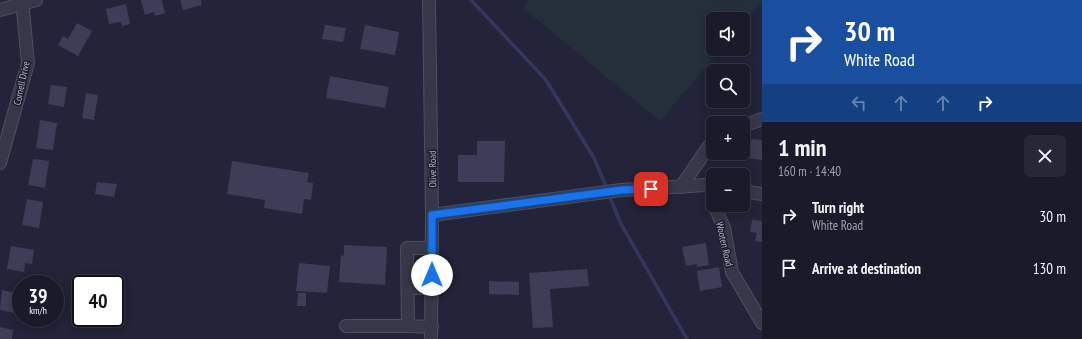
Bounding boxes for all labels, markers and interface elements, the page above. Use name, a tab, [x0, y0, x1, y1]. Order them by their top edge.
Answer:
map controls	[706, 12, 750, 212]
button: sound	[706, 12, 750, 56]
text: 30 m	[844, 12, 895, 49]
icon: right	[778, 16, 830, 68]
text: White Road	[844, 48, 915, 71]
street label: Cornell Drive	[10, 60, 33, 106]
button: search	[706, 64, 750, 108]
icon: left	[848, 92, 870, 114]
icon: ahead	[890, 92, 912, 114]
icon: ahead	[932, 92, 954, 114]
icon: right	[974, 92, 996, 114]
button: +	[706, 116, 750, 160]
text: 1 min	[778, 132, 826, 163]
button: close	[1024, 135, 1066, 177]
street label: Olive Road	[426, 150, 439, 188]
text: 160 m · 14:40	[778, 163, 841, 180]
button: −	[706, 168, 750, 212]
pin	[634, 172, 668, 206]
icon: arrive	[640, 178, 662, 200]
text: Turn right	[812, 198, 864, 217]
icon: right	[778, 205, 800, 227]
text: 30 m	[1040, 207, 1066, 226]
text: White Road	[812, 217, 863, 234]
street label: Wooten Road	[713, 221, 736, 268]
position arrow	[411, 254, 453, 296]
icon: arrive	[778, 257, 800, 279]
text: Arrive at destination	[812, 259, 921, 278]
text: 130 m	[1033, 259, 1066, 278]
speed limit sign: 40	[72, 275, 124, 327]
text: 39	[28, 283, 48, 309]
text: km/h	[29, 304, 47, 317]

